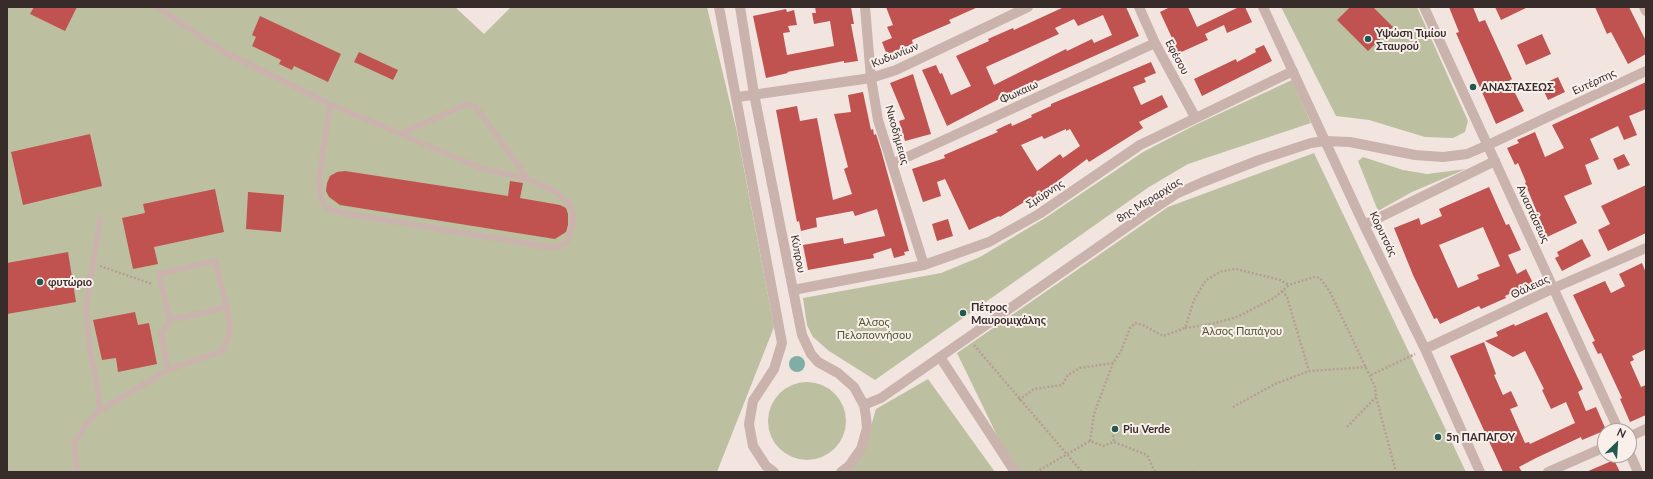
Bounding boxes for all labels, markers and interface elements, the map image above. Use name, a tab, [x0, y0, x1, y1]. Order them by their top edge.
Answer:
place label: Υψώση Τιμίου Σταυρού	[1376, 26, 1446, 52]
marker: Υψώση Τιμίου Σταυρού	[1363, 34, 1373, 44]
street label: Εφέσου	[1162, 37, 1192, 77]
street label: Κυδωνίων	[869, 40, 921, 70]
street label: Ευτέρπης	[1570, 66, 1618, 98]
street label: Φωκαιω	[998, 77, 1040, 107]
place label: ΑΝΑΣΤΑΣΕΩΣ	[1481, 80, 1554, 94]
marker: ΑΝΑΣΤΑΣΕΩΣ	[1468, 82, 1478, 92]
street label: Νικοδήμειας	[882, 104, 912, 166]
street label: 8ης Μεραρχίας	[1114, 175, 1184, 225]
street label: Σμύρνης	[1024, 177, 1066, 211]
street label: Αναστάσεως	[1514, 183, 1552, 245]
street label: Κορυτσάς	[1366, 209, 1400, 259]
street label: Κύπρου	[788, 234, 808, 274]
street label: Θάλειας	[1509, 272, 1551, 302]
place label: φυτώριο	[48, 275, 92, 289]
marker: φυτώριο	[35, 277, 45, 287]
place label: Πέτρος Μαυρομιχάλης	[971, 300, 1046, 326]
marker: Πέτρος Μαυρομιχάλης	[958, 308, 968, 318]
park label: Άλσος Πελοποννήσου	[837, 315, 911, 341]
park label: Άλσος Παπάγου	[1202, 324, 1282, 338]
place label: Piu Verde	[1123, 422, 1170, 436]
north arrow	[1597, 423, 1637, 463]
marker: Piu Verde	[1110, 424, 1120, 434]
text: N	[1615, 425, 1628, 440]
place label: 5η ΠΑΠΑΓΟΥ	[1446, 430, 1515, 444]
marker: 5η ΠΑΠΑΓΟΥ	[1433, 432, 1443, 442]

